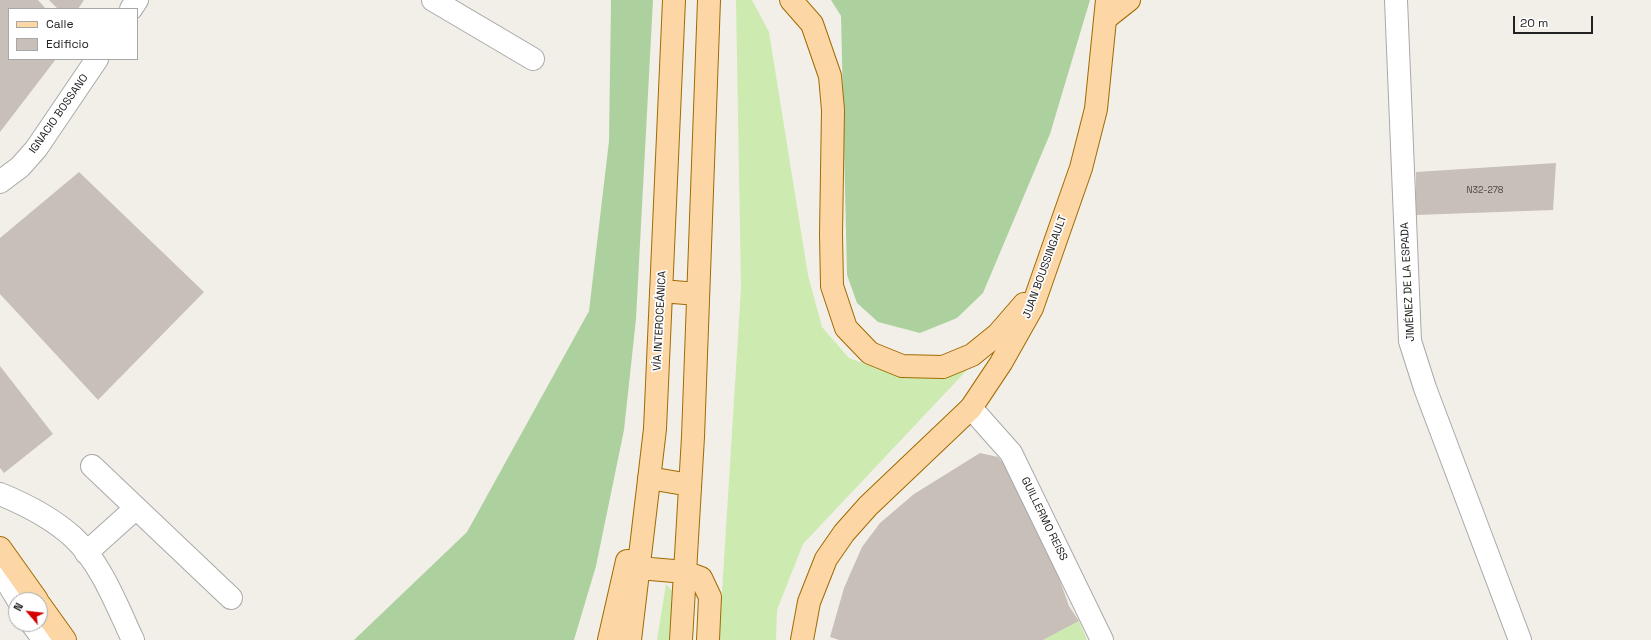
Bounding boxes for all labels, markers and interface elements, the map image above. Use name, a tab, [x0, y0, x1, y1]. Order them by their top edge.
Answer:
legend	[8, 8, 138, 60]
scale bar	[1515, 8, 1595, 34]
text: 20 m	[1520, 15, 1548, 31]
text: Calle	[46, 16, 74, 32]
text: Edificio	[46, 36, 89, 52]
street label: IGNACIO BOSSANO	[27, 72, 91, 156]
house number: N32-278	[1467, 186, 1503, 196]
street label: JUAN BOUSSINGAULT	[1020, 213, 1070, 321]
street label: JIMÉNEZ DE LA ESPADA	[1398, 222, 1418, 342]
street label: VÍA INTEROCEÁNICA	[651, 271, 669, 371]
street label: GUILLERMO REISS	[1018, 475, 1070, 563]
north arrow	[8, 592, 48, 632]
text: N	[10, 600, 26, 613]

